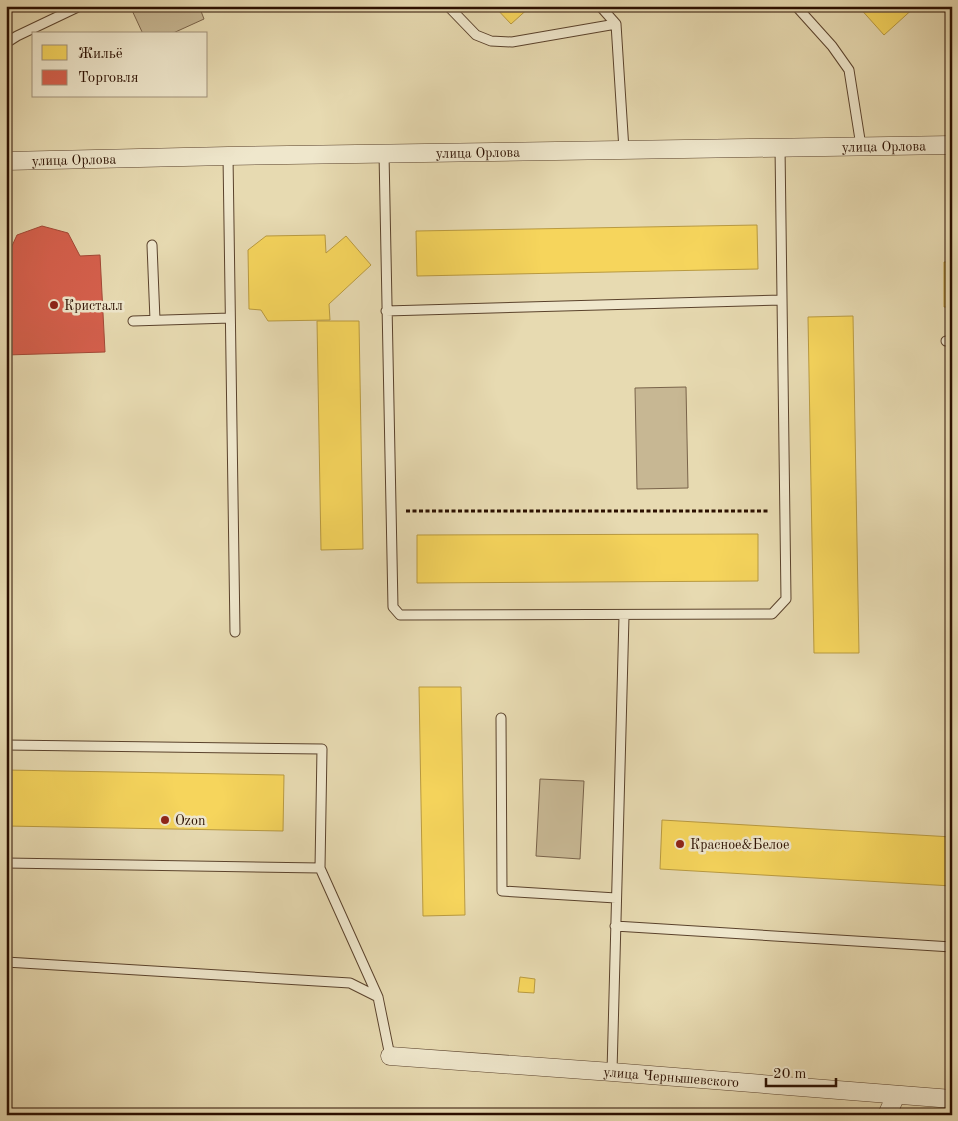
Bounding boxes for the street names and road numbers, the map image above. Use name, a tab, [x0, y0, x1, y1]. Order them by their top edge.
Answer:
street label: улица Орлова	[842, 139, 926, 155]
street label: улица Орлова	[436, 146, 520, 161]
street label: улица Орлова	[32, 153, 116, 168]
street label: улица Чернышевского	[603, 1065, 740, 1090]

